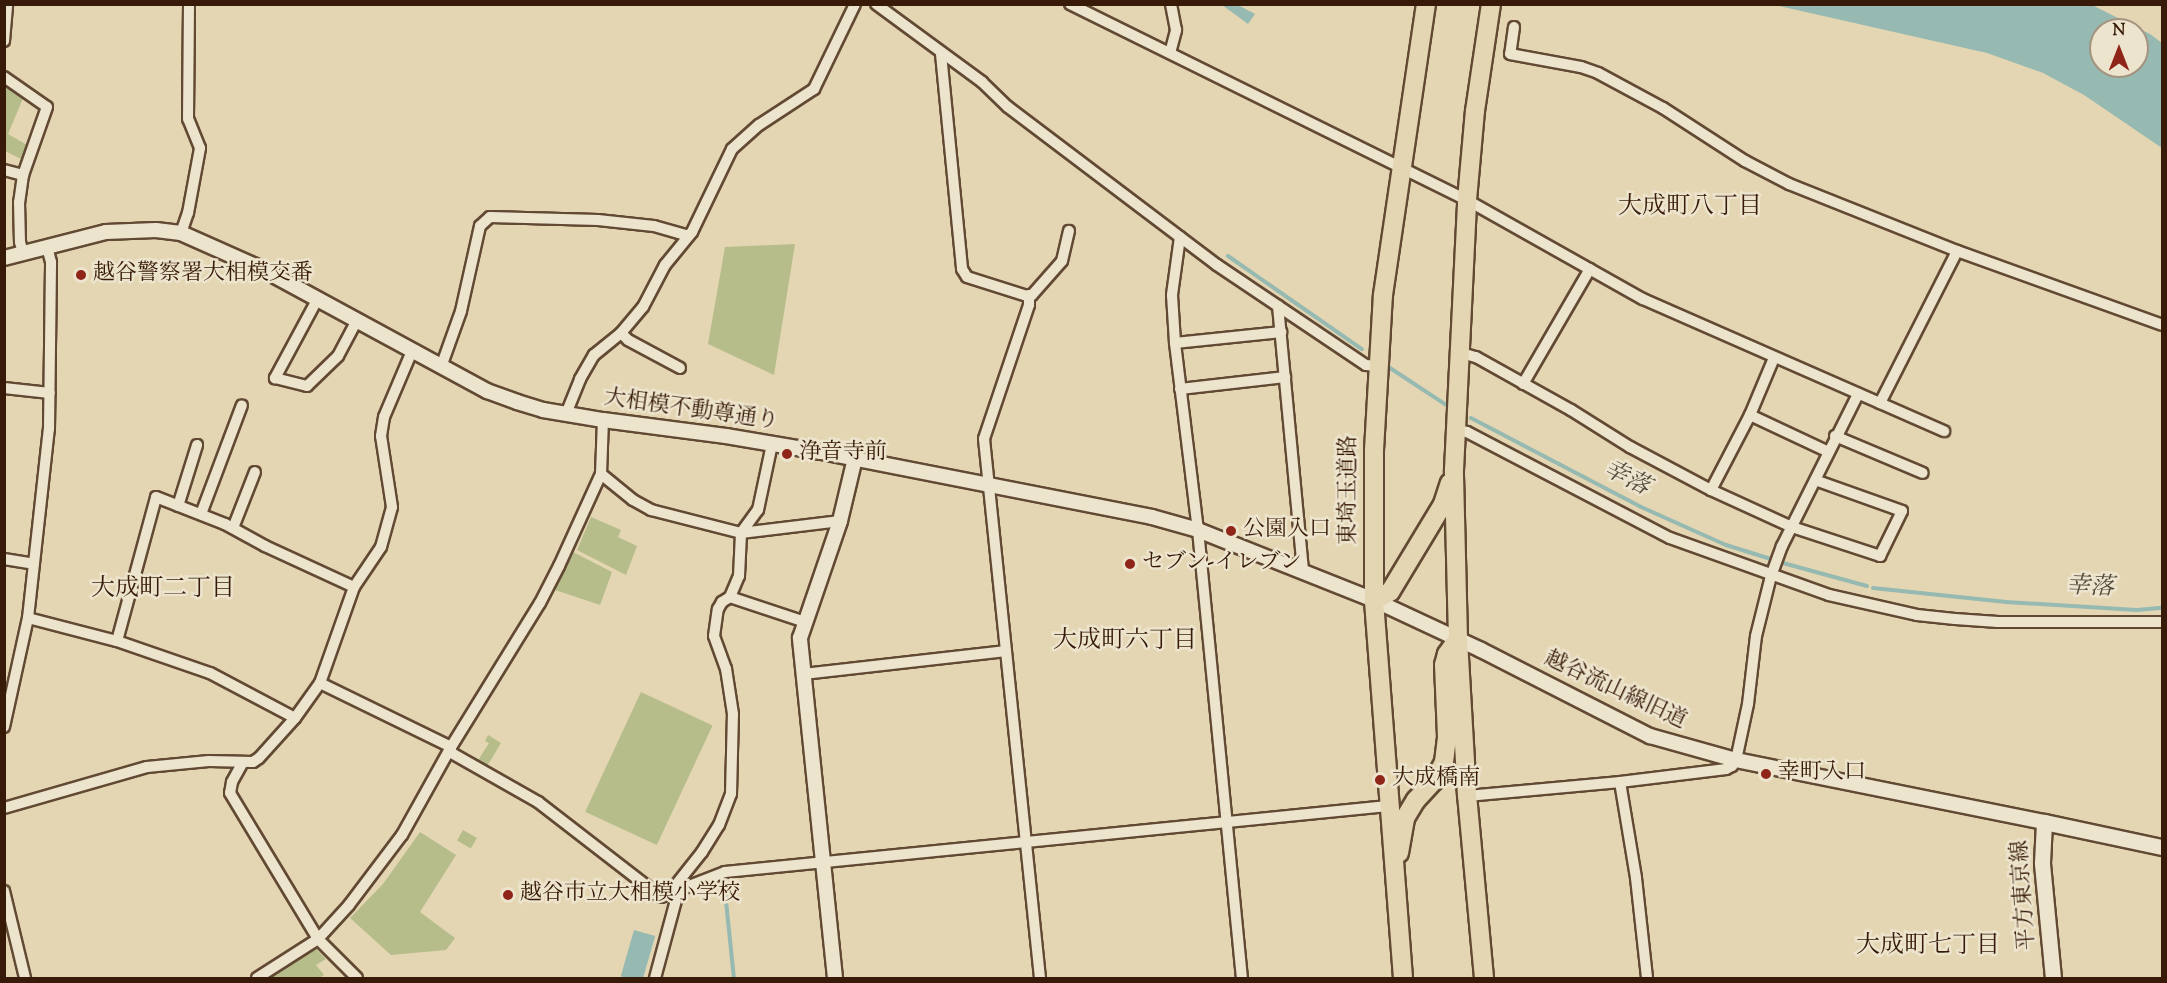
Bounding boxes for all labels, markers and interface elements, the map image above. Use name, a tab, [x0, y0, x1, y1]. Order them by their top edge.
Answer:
north arrow	[2089, 18, 2149, 78]
text: N	[2113, 20, 2125, 43]
district label: 大成町八丁目	[1618, 194, 1762, 222]
place label: 越谷警察署大相模交番	[93, 262, 313, 288]
marker: 越谷警察署大相模交番	[74, 268, 88, 282]
street label: 大相模不動尊通り	[602, 386, 780, 436]
street label: 東埼玉道路	[1337, 435, 1363, 545]
place label: 浄音寺前	[799, 441, 887, 467]
marker: 浄音寺前	[780, 447, 794, 461]
water label: 幸落	[1598, 455, 1654, 503]
place label: 公園入口	[1243, 518, 1331, 544]
marker: 公園入口	[1224, 524, 1238, 538]
place label: セブン-イレブン	[1142, 551, 1303, 577]
marker: セブン-イレブン	[1123, 557, 1137, 571]
water label: 幸落	[2066, 573, 2114, 603]
district label: 大成町二丁目	[91, 576, 235, 604]
district label: 大成町六丁目	[1053, 628, 1197, 656]
street label: 越谷流山線旧道	[1540, 646, 1690, 736]
place label: 幸町入口	[1778, 761, 1866, 787]
place label: 大成橋南	[1392, 767, 1480, 793]
marker: 幸町入口	[1759, 767, 1773, 781]
marker: 大成橋南	[1373, 773, 1387, 787]
street label: 平方東京線	[2008, 839, 2042, 951]
place label: 越谷市立大相模小学校	[520, 882, 740, 908]
marker: 越谷市立大相模小学校	[501, 888, 515, 902]
district label: 大成町七丁目	[1856, 933, 2000, 961]

